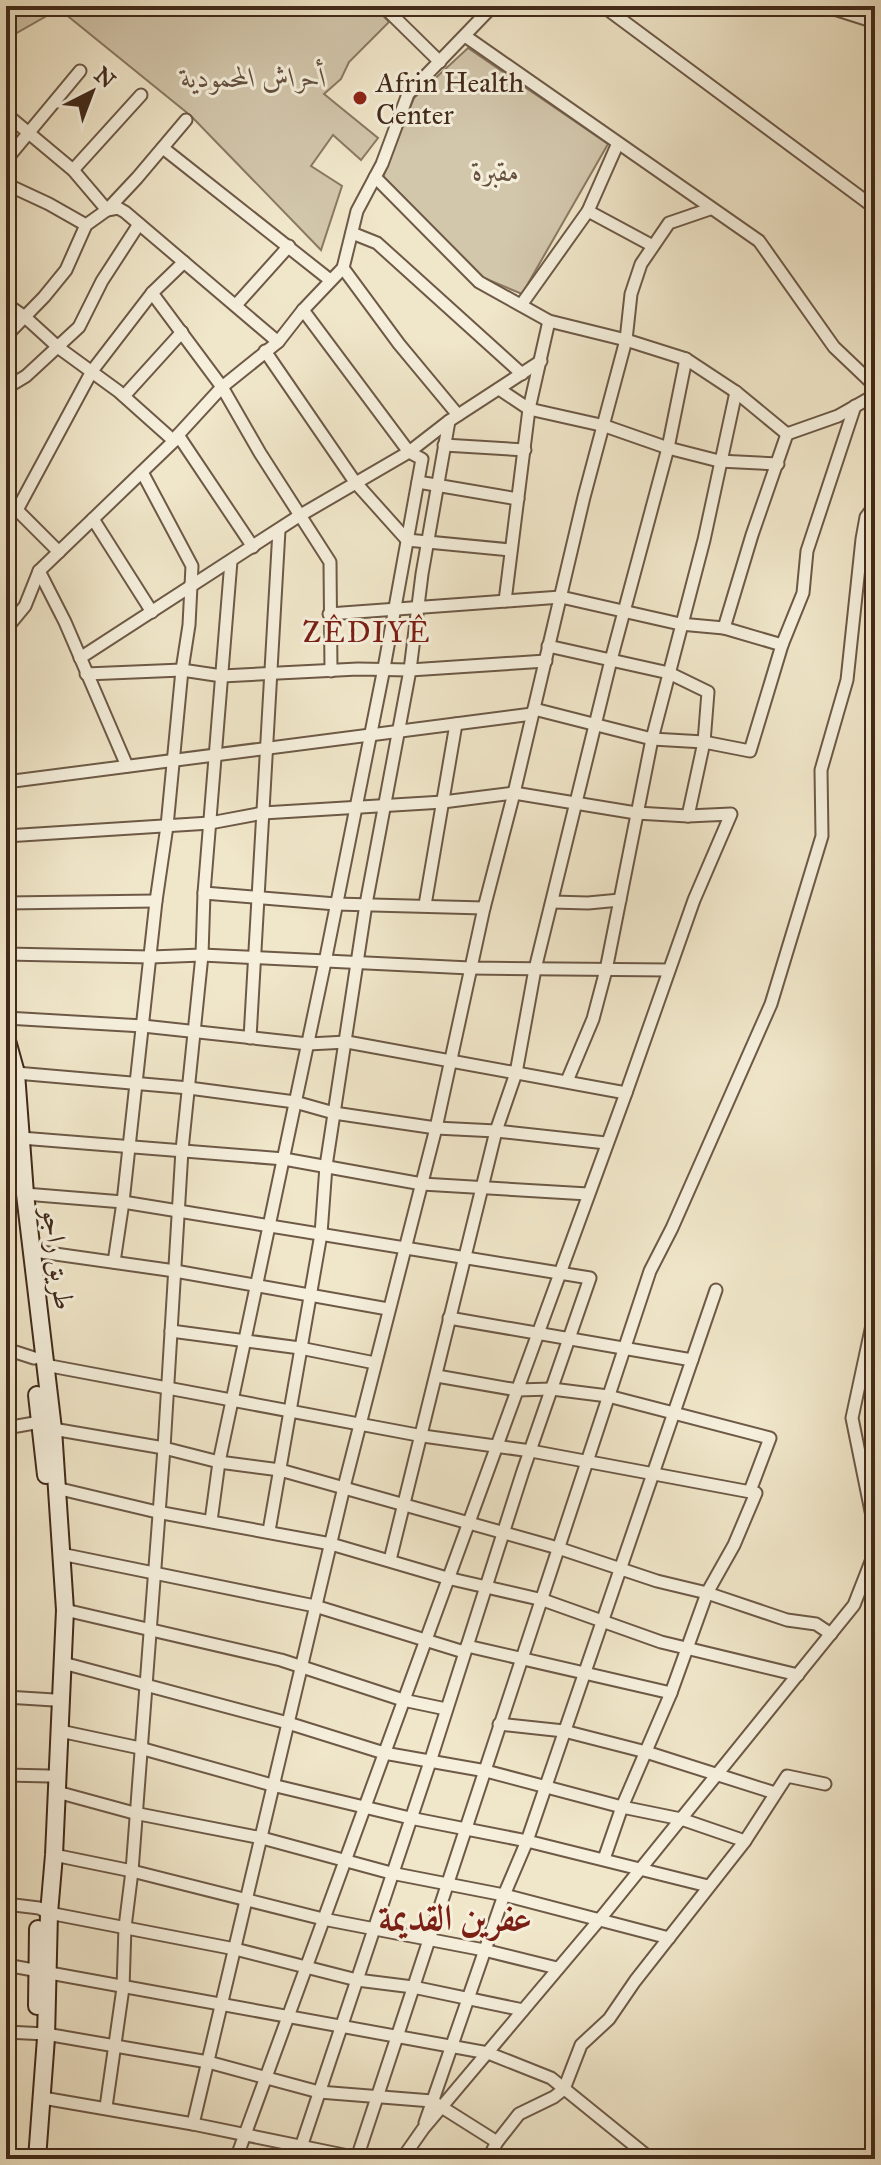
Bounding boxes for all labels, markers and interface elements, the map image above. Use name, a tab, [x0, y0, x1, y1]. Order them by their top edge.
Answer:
north arrow	[52, 52, 132, 132]
park label: أحراش المحمودية	[178, 58, 327, 95]
text: N	[89, 61, 121, 94]
place label: Afrin Health Center	[375, 65, 524, 132]
marker: Afrin Health Center	[351, 89, 369, 107]
park label: مقبرة	[471, 154, 520, 189]
district label: ZÊDIYÊ	[303, 614, 431, 650]
street label: طريق راجو	[35, 1203, 82, 1312]
district label: عفرين القديمة	[378, 1896, 532, 1942]

